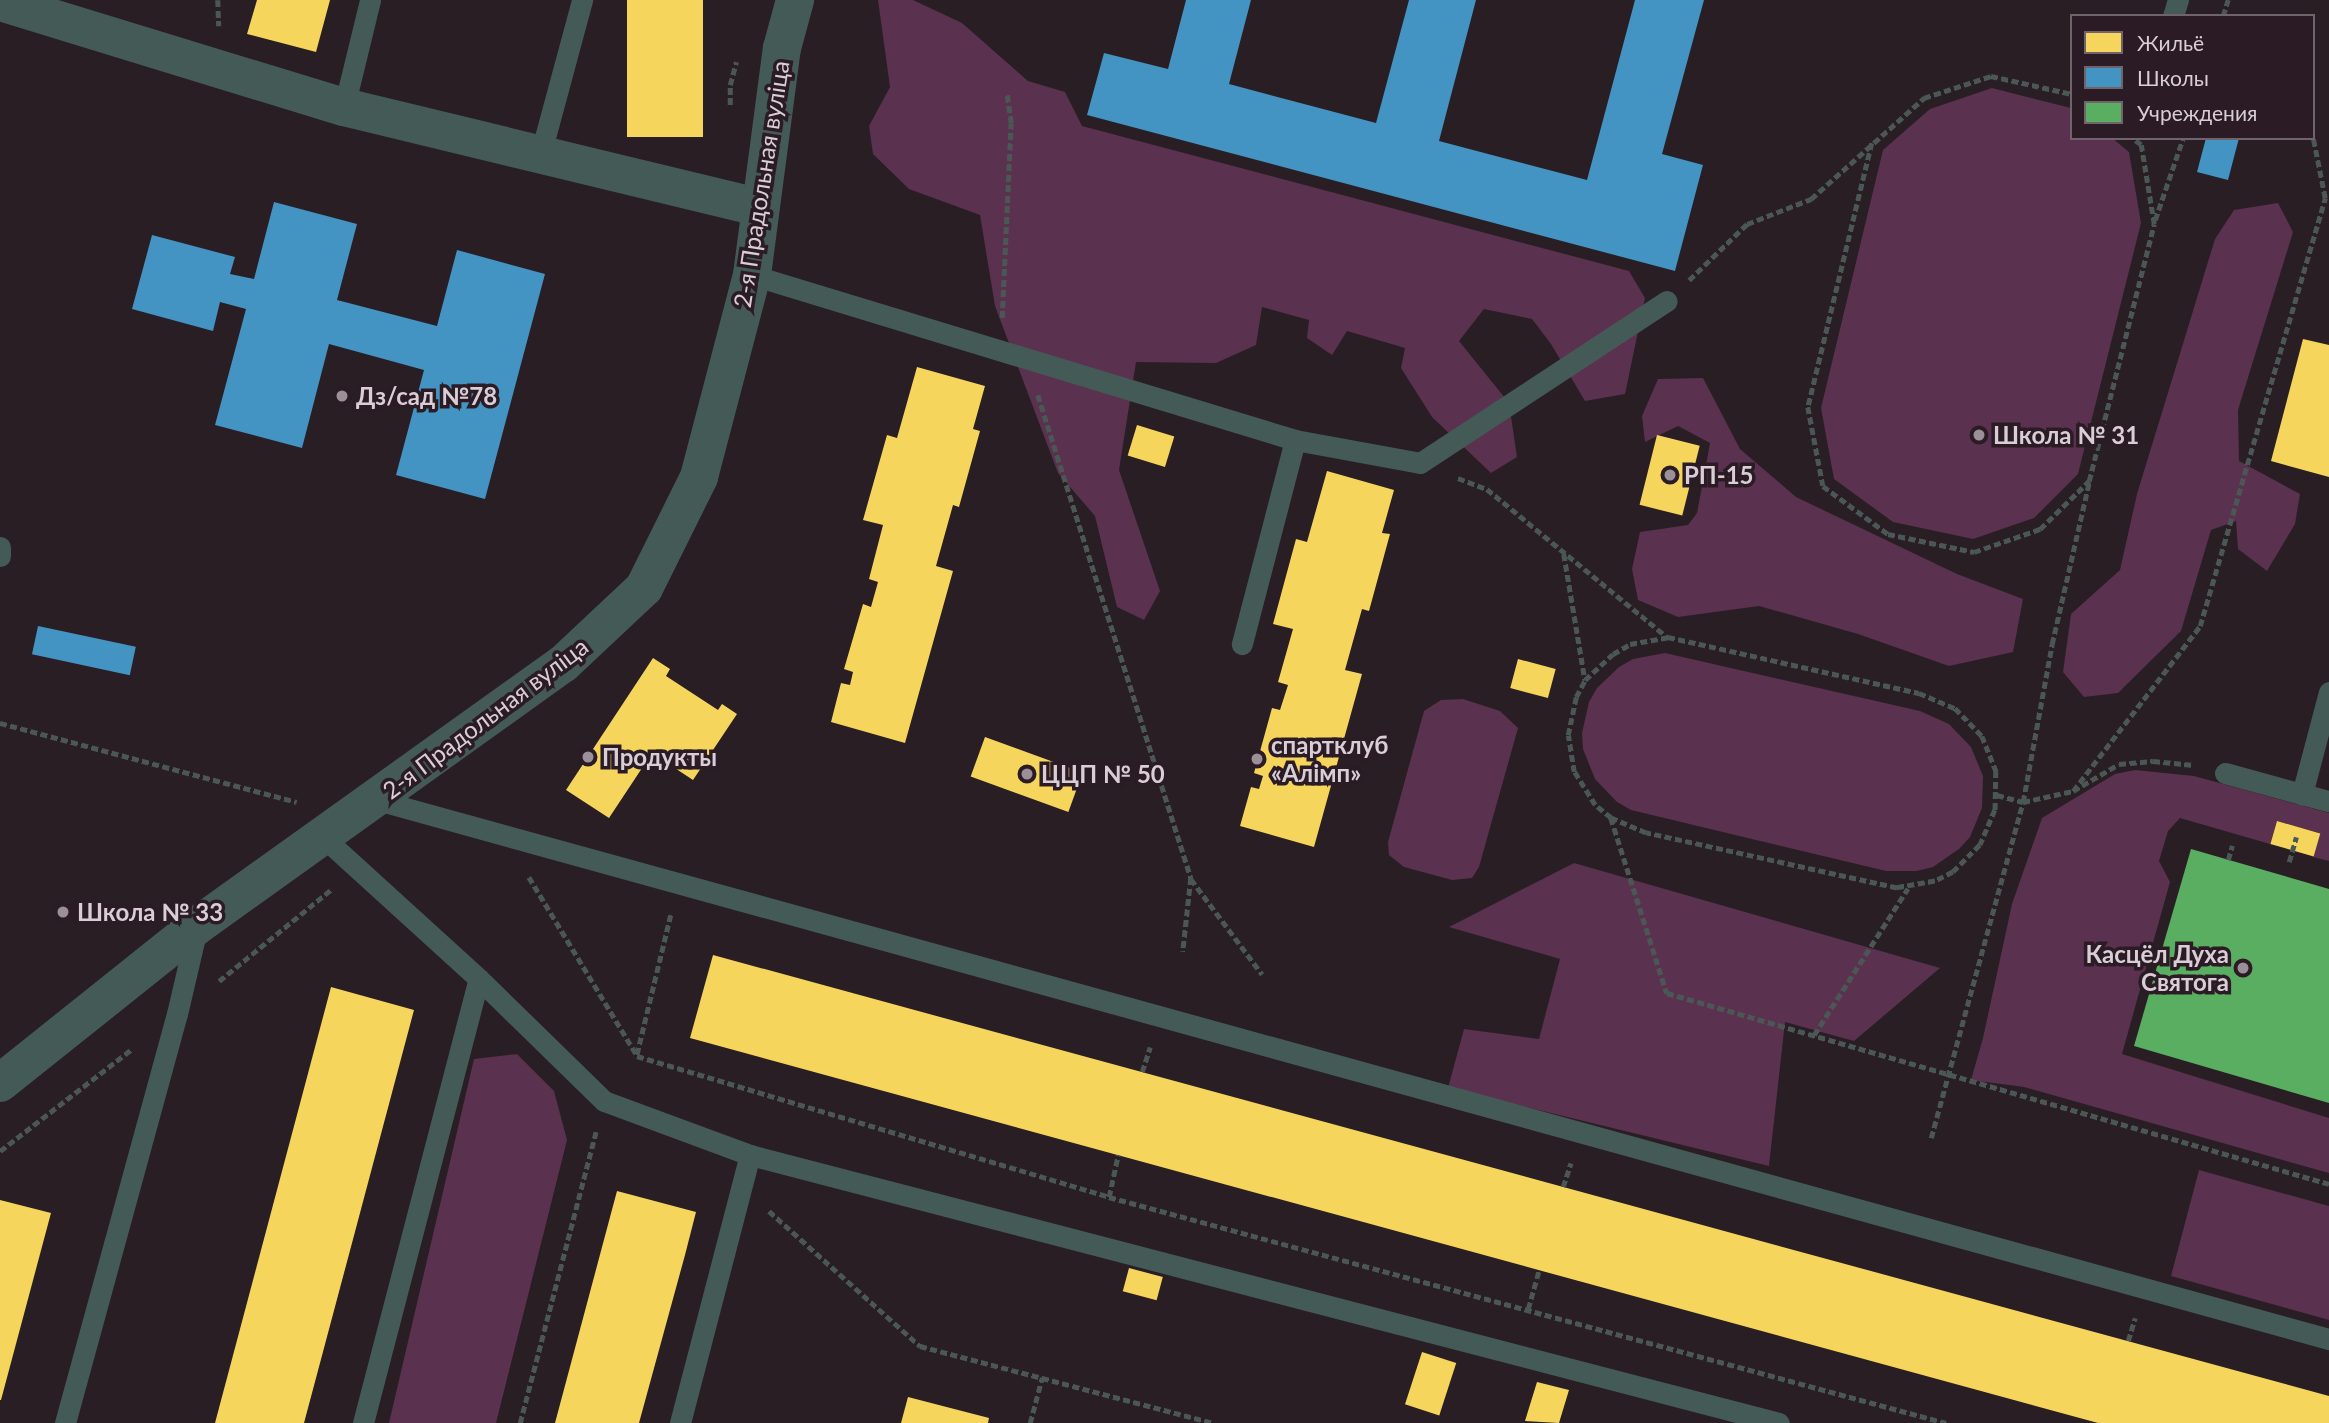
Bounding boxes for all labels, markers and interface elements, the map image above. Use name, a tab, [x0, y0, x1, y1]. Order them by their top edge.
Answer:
legend	[2070, 14, 2315, 140]
text: Жильё	[2137, 30, 2204, 55]
street label: 2-я Прадольная вуліца	[727, 58, 795, 310]
text: Школы	[2137, 65, 2209, 90]
text: Учреждения	[2137, 100, 2257, 125]
place label: Дз/сад №78	[356, 382, 497, 410]
marker: Дз/сад №78	[334, 388, 350, 404]
place label: Школа № 31	[1993, 421, 2139, 449]
marker: Школа № 31	[1971, 427, 1987, 443]
place label: РП-15	[1684, 461, 1754, 489]
marker: РП-15	[1662, 467, 1678, 483]
street label: 2-я Прадольная вуліца	[377, 631, 593, 805]
place label: спартклуб «Алімп»	[1271, 731, 1388, 787]
place label: Продукты	[602, 743, 717, 771]
marker: Продукты	[580, 749, 596, 765]
marker: спартклуб «Алімп»	[1249, 751, 1265, 767]
place label: ЦЦП № 50	[1041, 760, 1165, 788]
marker: ЦЦП № 50	[1019, 766, 1035, 782]
place label: Школа № 33	[77, 898, 223, 926]
marker: Школа № 33	[55, 904, 71, 920]
place label: Касцёл Духа Святога	[2085, 940, 2229, 996]
marker: Касцёл Духа Святога	[2235, 960, 2251, 976]

